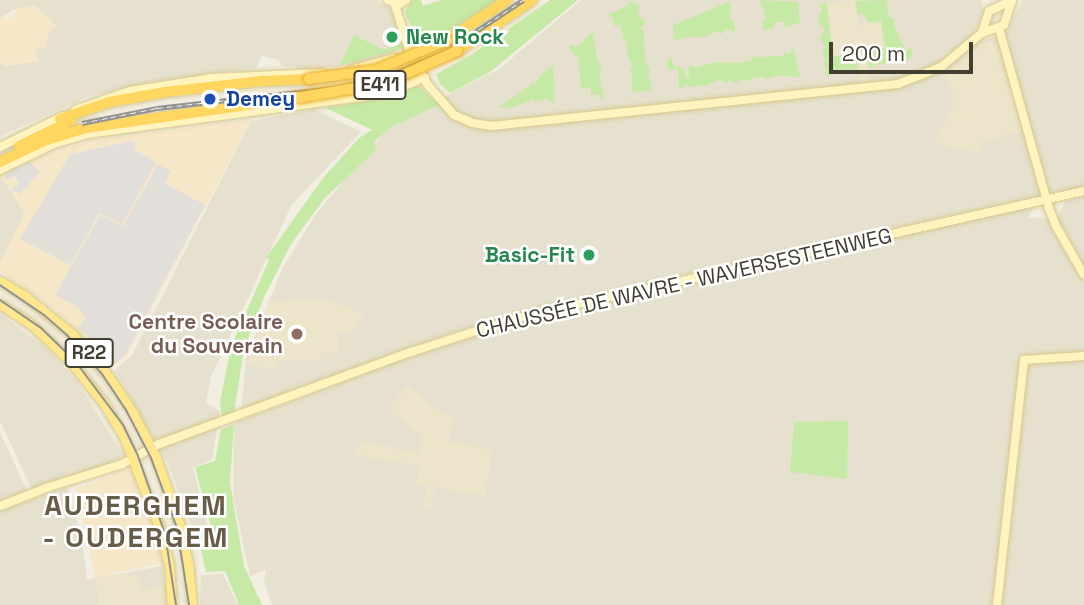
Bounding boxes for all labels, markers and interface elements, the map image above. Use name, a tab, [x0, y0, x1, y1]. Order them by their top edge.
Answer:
place label: New Rock	[406, 24, 504, 50]
scale bar	[832, 28, 976, 72]
marker: New Rock	[384, 29, 400, 45]
text: 200 m	[842, 40, 905, 67]
road number: E411	[352, 69, 408, 100]
place label: Demey	[226, 86, 295, 112]
marker: Demey	[200, 89, 220, 109]
street label: CHAUSSÉE DE WAVRE - WAVERSESTEENWEG	[473, 223, 895, 343]
place label: Basic-Fit	[485, 242, 575, 268]
marker: Basic-Fit	[581, 247, 597, 263]
place label: Centre Scolaire du Souverain	[129, 309, 283, 359]
marker: Centre Scolaire du Souverain	[289, 326, 305, 342]
road number: R22	[64, 338, 114, 368]
district label: AUDERGHEM - OUDERGEM	[43, 488, 229, 554]

